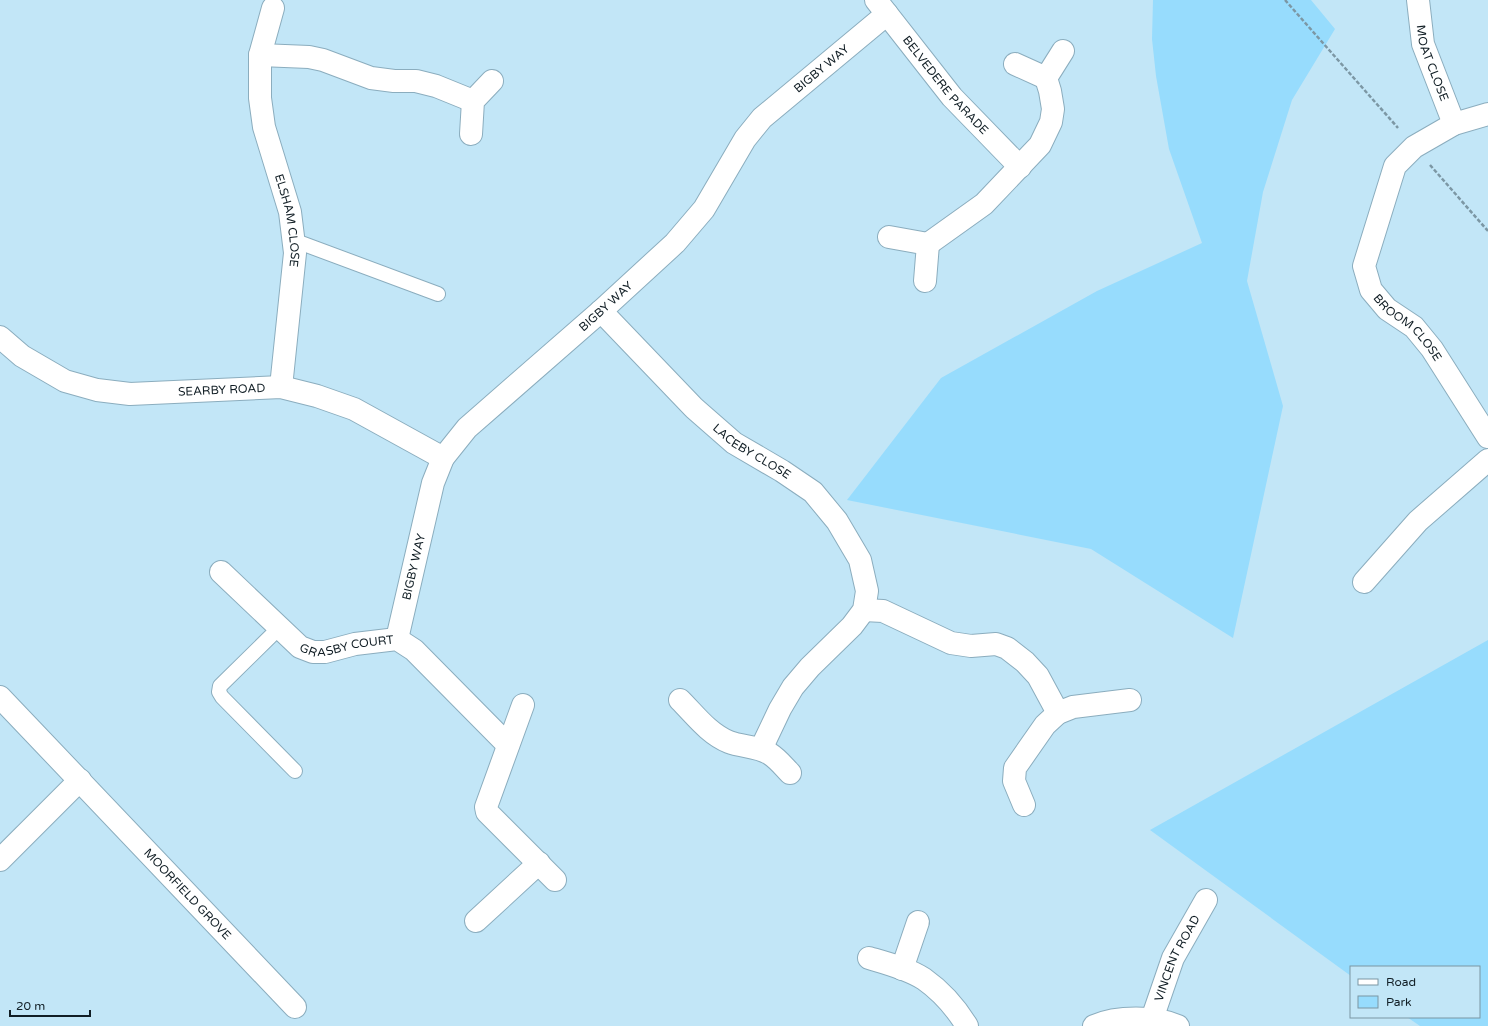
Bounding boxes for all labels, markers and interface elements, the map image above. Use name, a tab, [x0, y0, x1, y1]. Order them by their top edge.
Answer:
street label: MOAT CLOSE	[1414, 24, 1452, 103]
street label: BELVEDERE PARADE	[900, 33, 992, 137]
street label: BIGBY WAY	[791, 41, 852, 96]
street label: ELSHAM CLOSE	[272, 172, 302, 268]
street label: BIGBY WAY	[576, 278, 636, 334]
street label: BROOM CLOSE	[1370, 291, 1445, 364]
street label: SEARBY ROAD	[178, 381, 266, 399]
street label: LACEBY CLOSE	[710, 421, 794, 482]
street label: BIGBY WAY	[399, 532, 428, 601]
street label: GRASBY COURT	[298, 632, 395, 660]
street label: MOORFIELD GROVE	[141, 846, 234, 943]
street label: VINCENT ROAD	[1152, 913, 1203, 1003]
legend	[1350, 966, 1480, 1018]
text: Road	[1386, 975, 1416, 989]
scale bar	[10, 992, 90, 1018]
text: Park	[1386, 995, 1412, 1009]
text: 20 m	[16, 999, 45, 1013]

